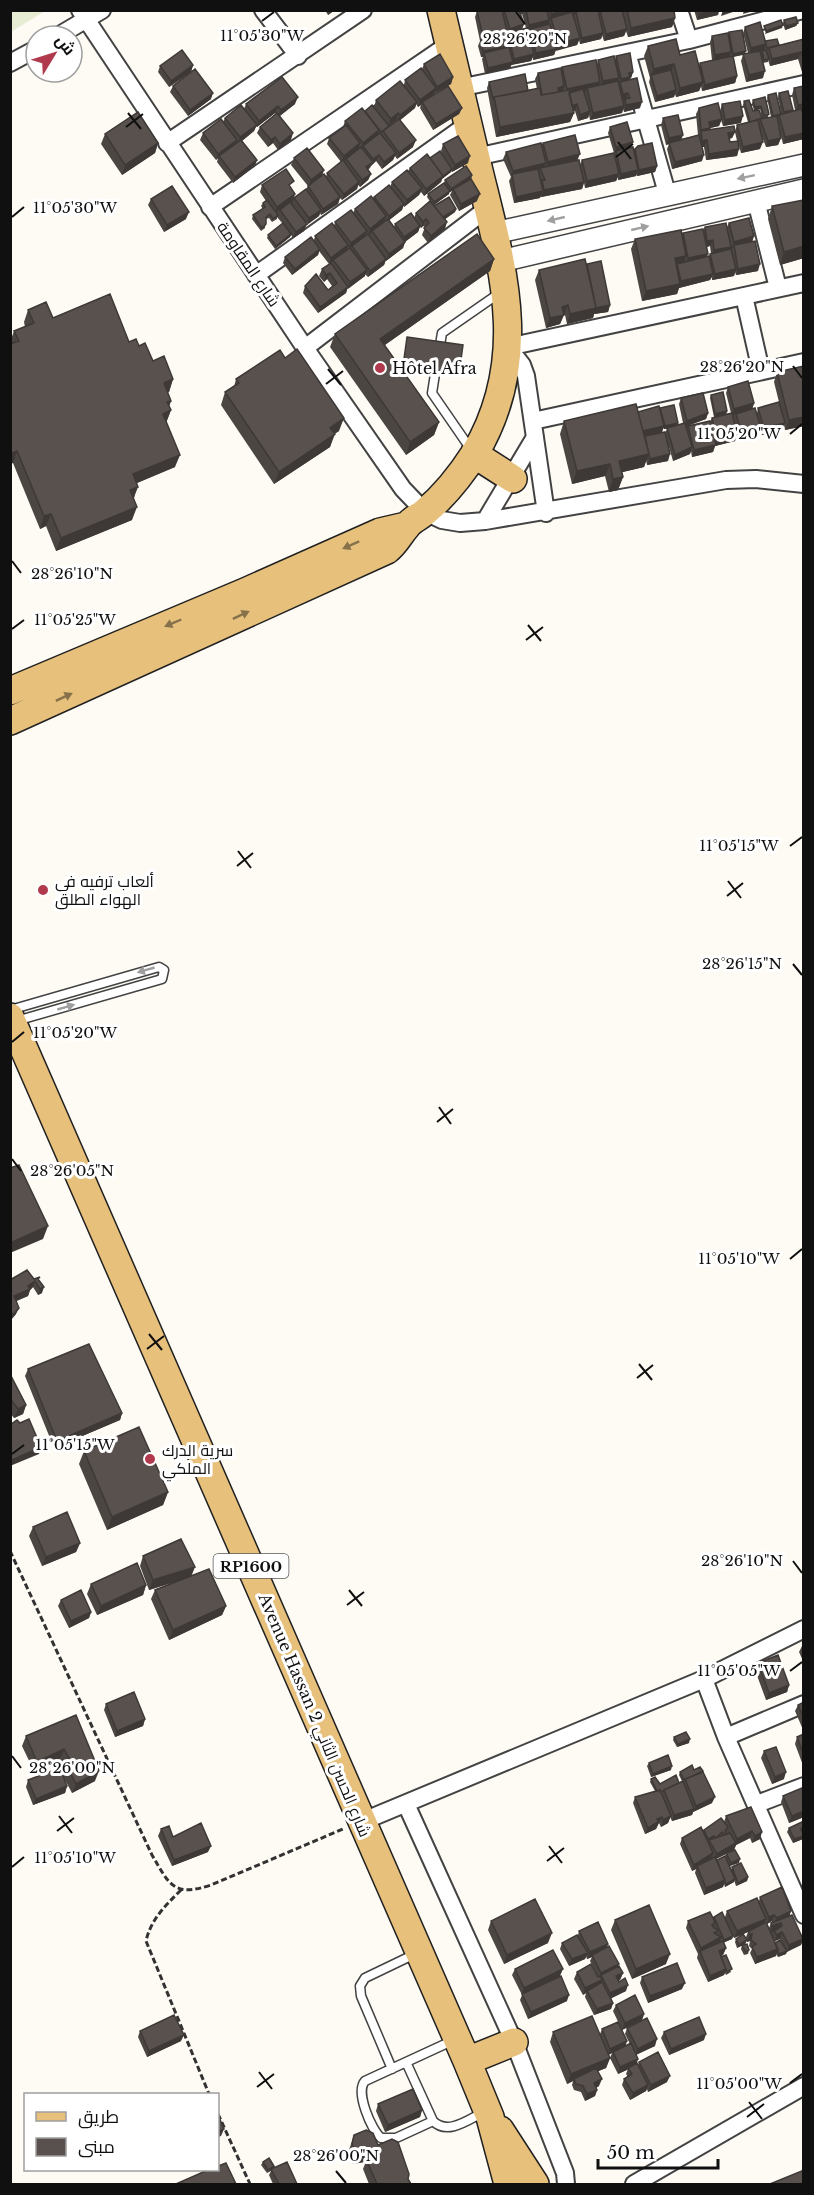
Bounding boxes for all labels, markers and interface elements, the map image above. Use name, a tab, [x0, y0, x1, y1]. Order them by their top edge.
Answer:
north arrow	[24, 24, 84, 84]
text: 11°05'30"W	[220, 26, 304, 45]
text: 28°26'20"N	[483, 29, 567, 48]
text: ش	[52, 31, 80, 59]
one-way arrow	[737, 172, 756, 182]
text: 11°05'30"W	[33, 198, 117, 217]
one-way arrow	[546, 215, 565, 224]
street label: شارع المقاومة	[212, 218, 285, 311]
one-way arrow	[630, 222, 649, 232]
text: 28°26'20"N	[700, 357, 784, 376]
place label: Hôtel Afra	[392, 358, 477, 378]
marker: Hôtel Afra	[373, 361, 387, 375]
text: 11°05'20"W	[697, 424, 781, 443]
one-way arrow	[343, 540, 360, 549]
text: 28°26'10"N	[31, 564, 113, 583]
text: 11°05'25"W	[34, 610, 116, 629]
one-way arrow	[232, 611, 249, 620]
one-way arrow	[164, 619, 182, 628]
one-way arrow	[55, 692, 72, 701]
text: 11°05'15"W	[699, 836, 779, 855]
place label: ألعاب ترفيه في الهواء الطلق	[55, 871, 154, 910]
marker: ألعاب ترفيه في الهواء الطلق	[36, 883, 50, 897]
text: 28°26'15"N	[702, 954, 782, 973]
one-way arrow	[137, 966, 155, 975]
one-way arrow	[57, 1002, 75, 1011]
text: 11°05'20"W	[33, 1023, 117, 1042]
text: 28°26'05"N	[30, 1161, 114, 1180]
text: 11°05'10"W	[698, 1249, 780, 1268]
text: 11°05'15"W	[35, 1435, 115, 1454]
place label: سرية الدرك الملكي	[162, 1440, 233, 1482]
marker: سرية الدرك الملكي	[143, 1452, 157, 1466]
text: 28°26'10"N	[701, 1551, 783, 1570]
road number: RP1600	[214, 1554, 288, 1578]
street label: Avenue Hassan 2 شارع الحسن الثاني	[250, 1589, 375, 1841]
text: 11°05'05"W	[697, 1661, 781, 1680]
text: 28°26'00"N	[29, 1758, 115, 1777]
text: 11°05'10"W	[34, 1848, 116, 1867]
text: 11°05'00"W	[696, 2074, 782, 2093]
legend	[24, 2093, 219, 2171]
text: طريق	[78, 2106, 119, 2129]
scale bar	[598, 2132, 718, 2170]
text: مبنى	[78, 2136, 115, 2158]
text: 50 m	[607, 2142, 655, 2164]
text: 28°26'00"N	[293, 2146, 379, 2165]

